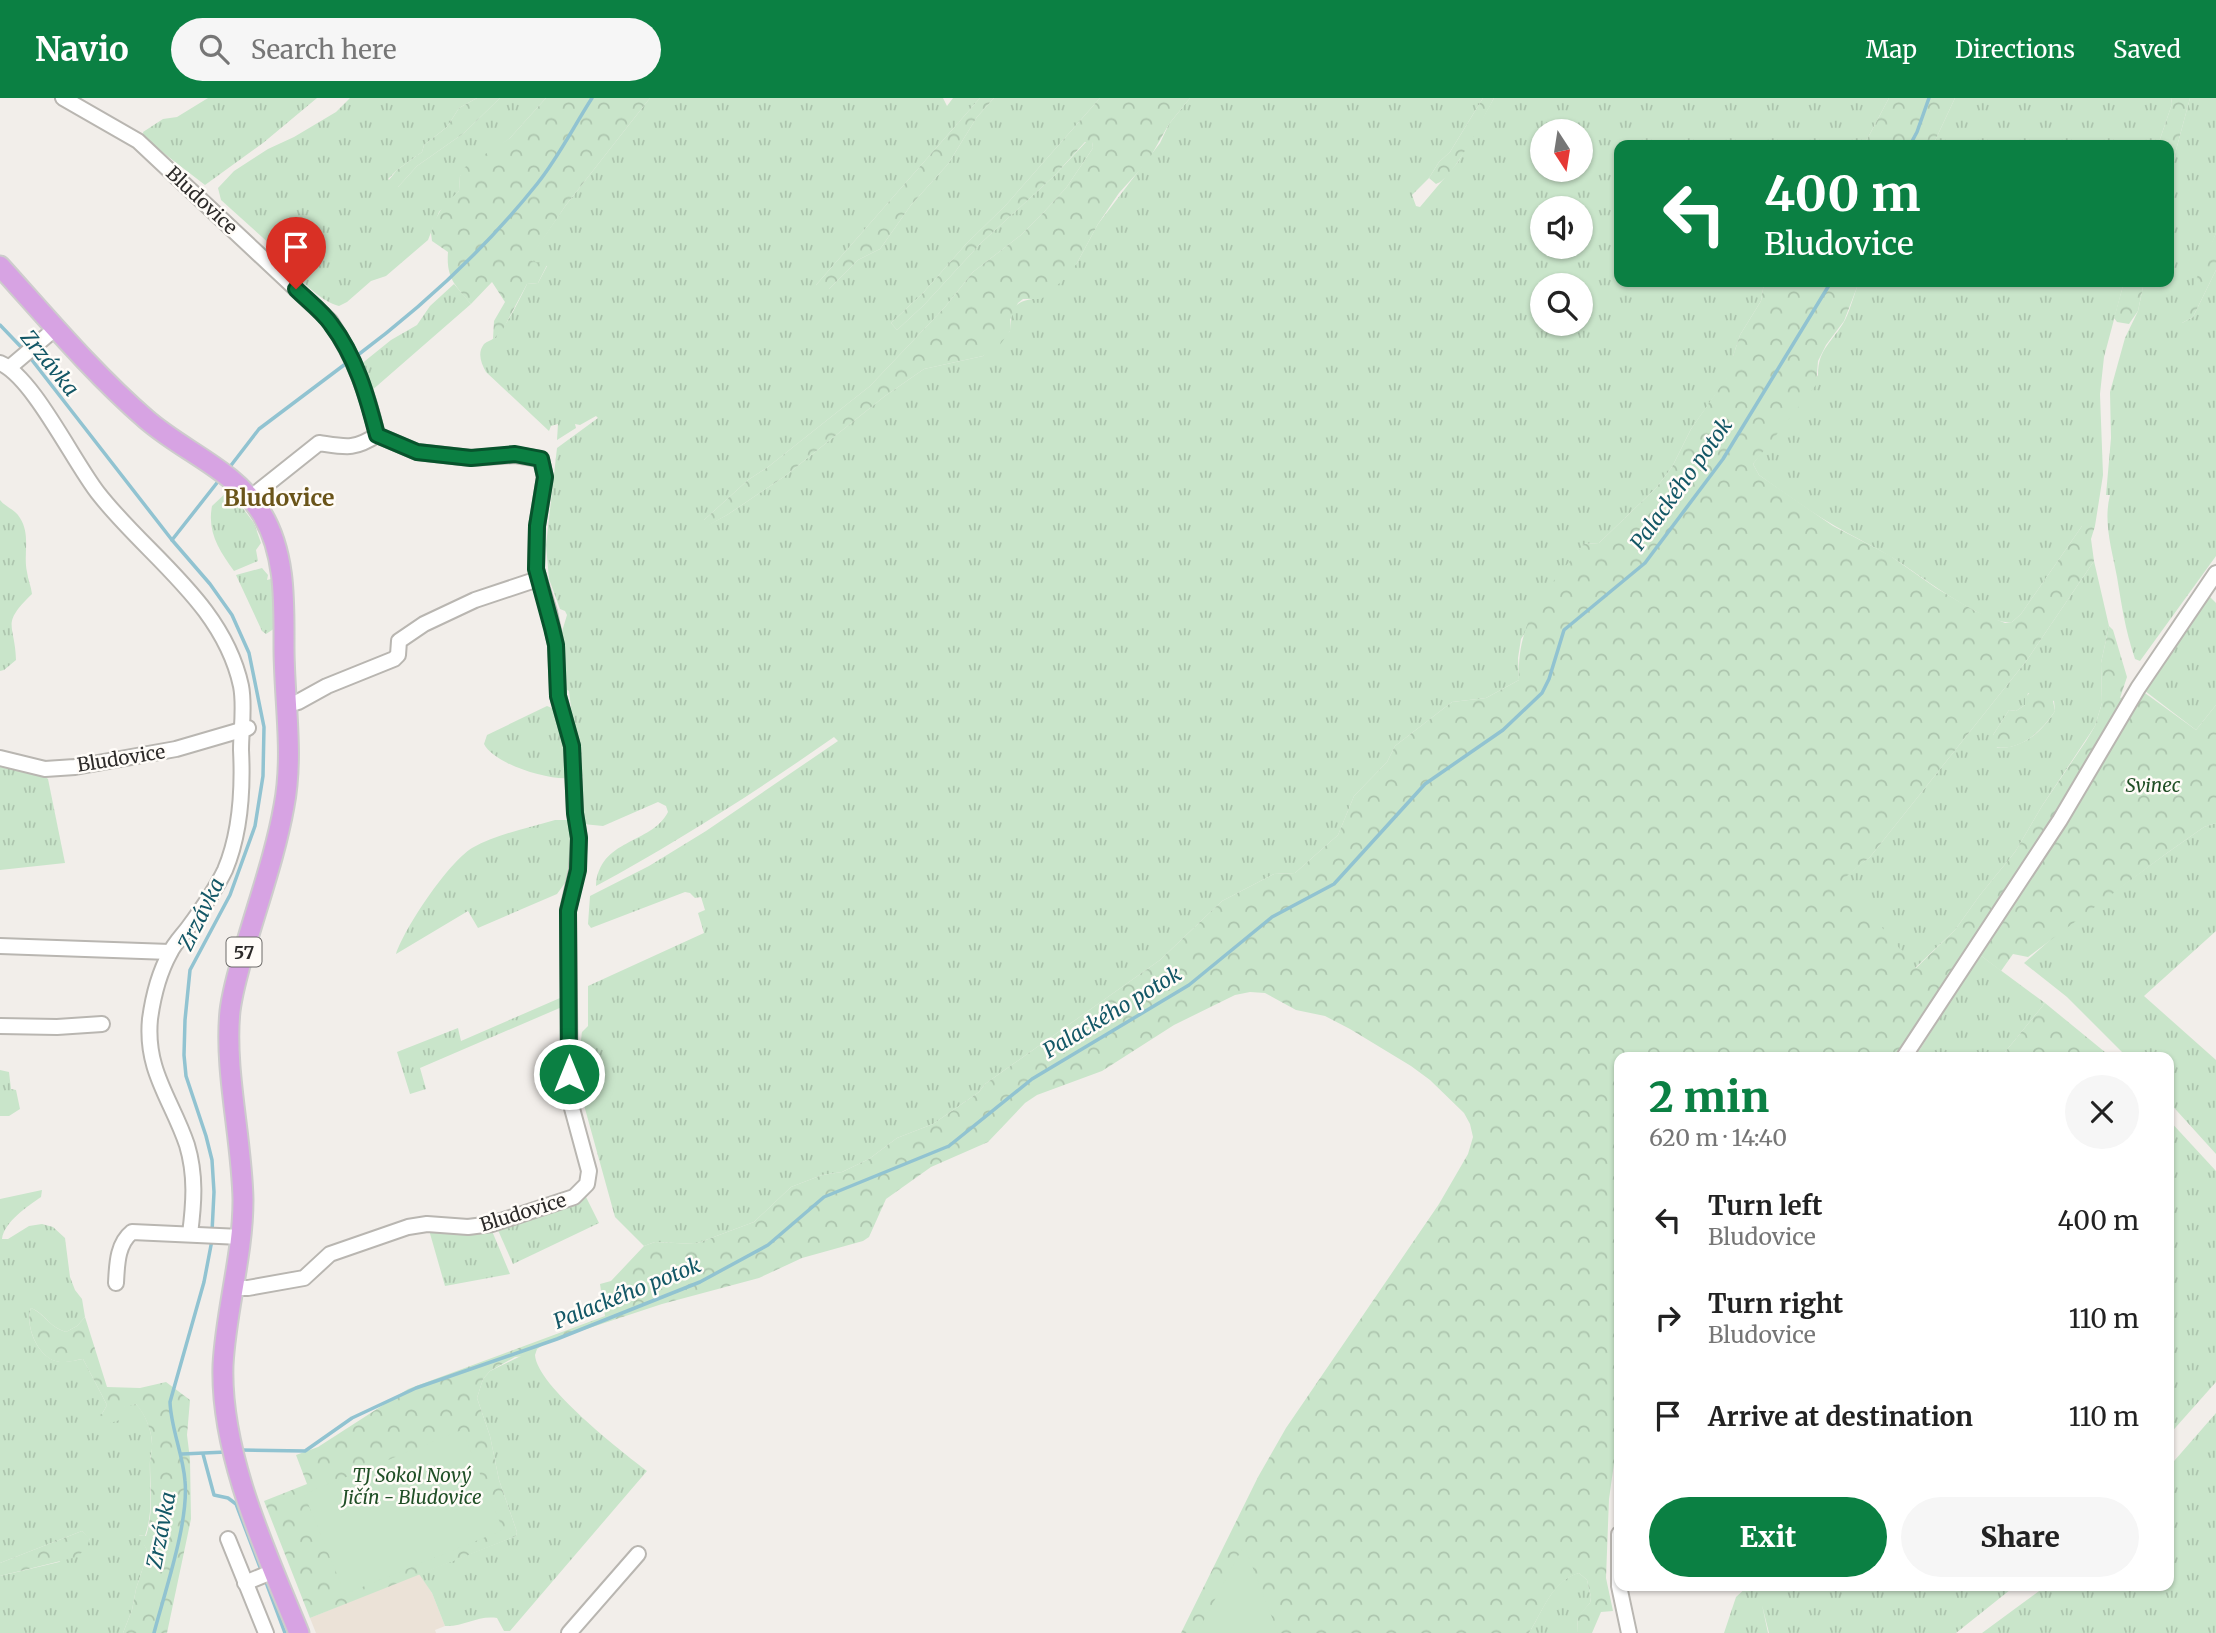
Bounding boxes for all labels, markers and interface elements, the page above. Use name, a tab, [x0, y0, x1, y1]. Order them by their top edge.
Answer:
search box	[171, 18, 661, 81]
text: Navio	[35, 29, 129, 70]
icon: search	[195, 30, 233, 68]
text: Search here	[251, 33, 396, 66]
text: Map	[1866, 34, 1917, 65]
text: Directions	[1955, 34, 2075, 65]
text: Saved	[2113, 34, 2181, 65]
north arrow	[1530, 119, 1592, 182]
map controls	[1530, 119, 1593, 336]
street label: Bludovice	[161, 161, 243, 239]
text: 400 m	[1764, 163, 1921, 224]
icon: left	[1649, 168, 1740, 259]
button: sound	[1530, 196, 1593, 259]
pin	[266, 217, 326, 289]
text: Bludovice	[1764, 224, 1914, 264]
icon: arrive	[277, 228, 315, 266]
button: search	[1530, 273, 1593, 336]
water label: Zrzávka	[15, 324, 85, 402]
water label: Palackého potok	[1624, 412, 1738, 555]
district label: Bludovice	[224, 483, 335, 512]
street label: Bludovice	[75, 739, 167, 777]
park label: Svinec	[2126, 773, 2181, 797]
water label: Zrzávka	[171, 873, 230, 956]
road number: 57	[226, 938, 262, 966]
water label: Palackého potok	[1038, 960, 1187, 1064]
position arrow	[532, 1037, 606, 1111]
text: 2 min	[1649, 1071, 1769, 1123]
button: close	[2065, 1075, 2139, 1149]
text: 620 m · 14:40	[1649, 1123, 1787, 1152]
street label: Bludovice	[477, 1187, 569, 1236]
text: Turn left	[1708, 1189, 1822, 1222]
icon: left	[1649, 1201, 1687, 1239]
text: 400 m	[2058, 1204, 2139, 1237]
text: Bludovice	[1708, 1222, 1816, 1251]
water label: Palackého potok	[549, 1251, 705, 1335]
text: Turn right	[1708, 1287, 1843, 1320]
icon: right	[1649, 1299, 1687, 1337]
text: 110 m	[2069, 1302, 2139, 1335]
text: Bludovice	[1708, 1320, 1816, 1349]
icon: arrive	[1649, 1397, 1687, 1435]
text: Arrive at destination	[1708, 1400, 1973, 1433]
text: 110 m	[2069, 1400, 2139, 1433]
park label: TJ Sokol Nový Jičín - Bludovice	[340, 1463, 482, 1509]
water label: Zrzávka	[140, 1489, 182, 1572]
button: Exit	[1649, 1497, 1887, 1577]
button: Share	[1901, 1497, 2139, 1577]

